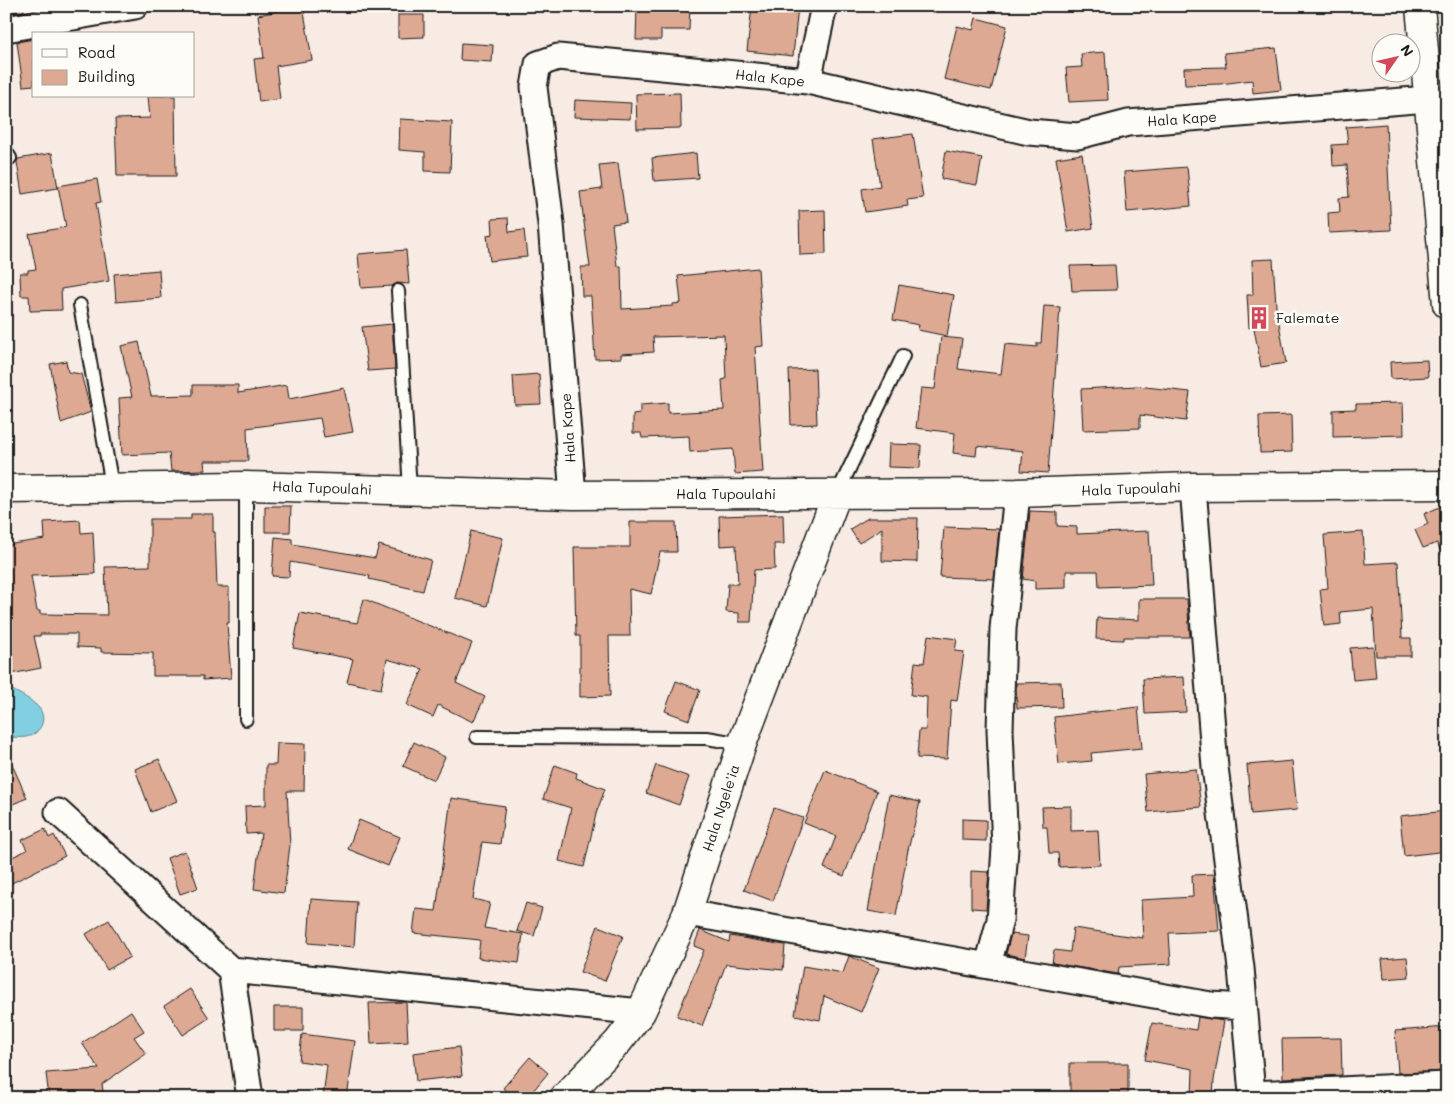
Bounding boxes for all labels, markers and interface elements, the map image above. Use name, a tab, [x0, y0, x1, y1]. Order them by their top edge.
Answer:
legend	[32, 32, 195, 98]
north arrow	[1370, 32, 1420, 82]
text: N	[1396, 41, 1418, 60]
text: Road	[78, 42, 115, 62]
street label: Hala Kape	[734, 64, 806, 91]
text: Building	[78, 66, 135, 86]
street label: Hala Kape	[1146, 107, 1218, 130]
building icon: Falemate	[1246, 305, 1272, 331]
place label: Falemate	[1276, 308, 1339, 327]
street label: Hala Kape	[556, 392, 579, 464]
street label: Hala Tupoulahi	[272, 476, 372, 499]
street label: Hala Tupoulahi	[1081, 477, 1181, 500]
street label: Hala Tupoulahi	[676, 484, 776, 503]
street label: Hala Ngele'ia	[697, 762, 744, 854]

